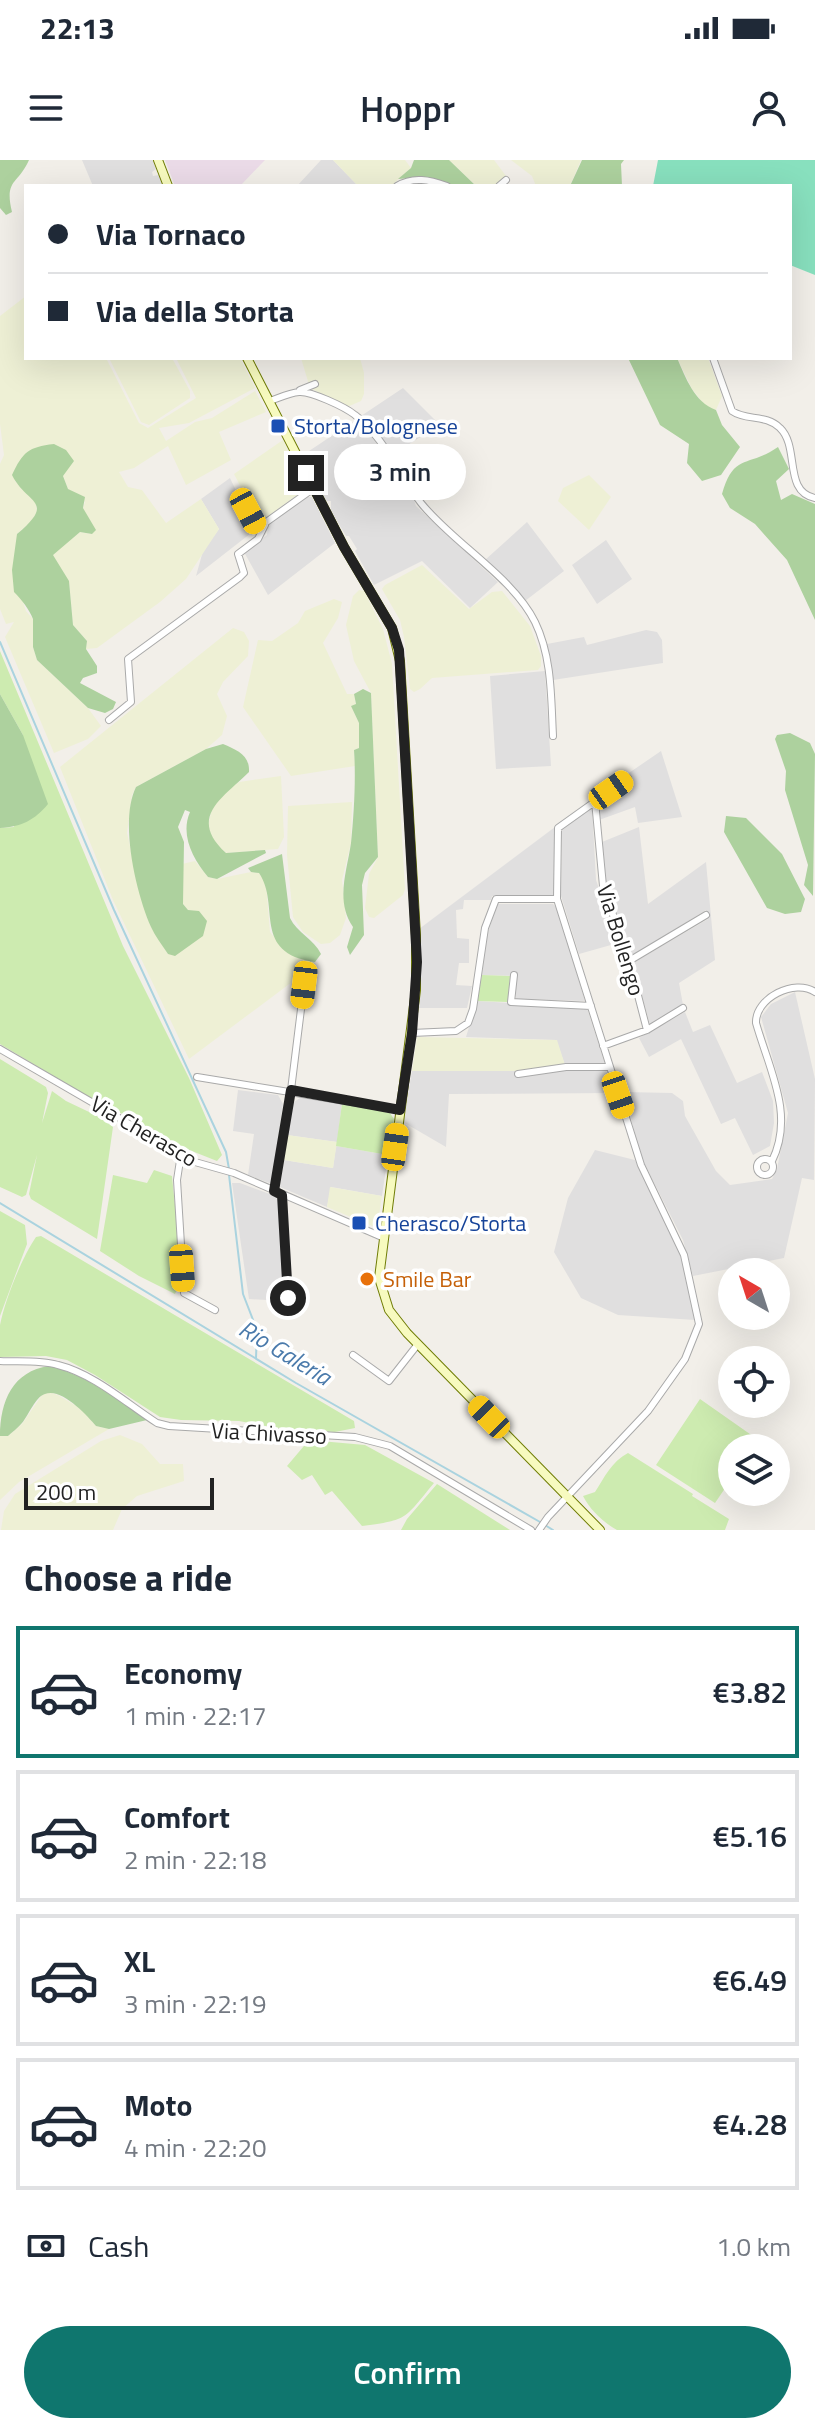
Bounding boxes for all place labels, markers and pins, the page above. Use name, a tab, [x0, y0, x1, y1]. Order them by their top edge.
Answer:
place label: Storta/Bolognese	[294, 409, 458, 443]
marker: Storta/Bolognese	[269, 417, 287, 435]
place label: Cherasco/Storta	[375, 1206, 526, 1240]
marker: Cherasco/Storta	[350, 1214, 368, 1232]
place label: Smile Bar	[383, 1262, 472, 1296]
marker: Smile Bar	[358, 1270, 376, 1288]

